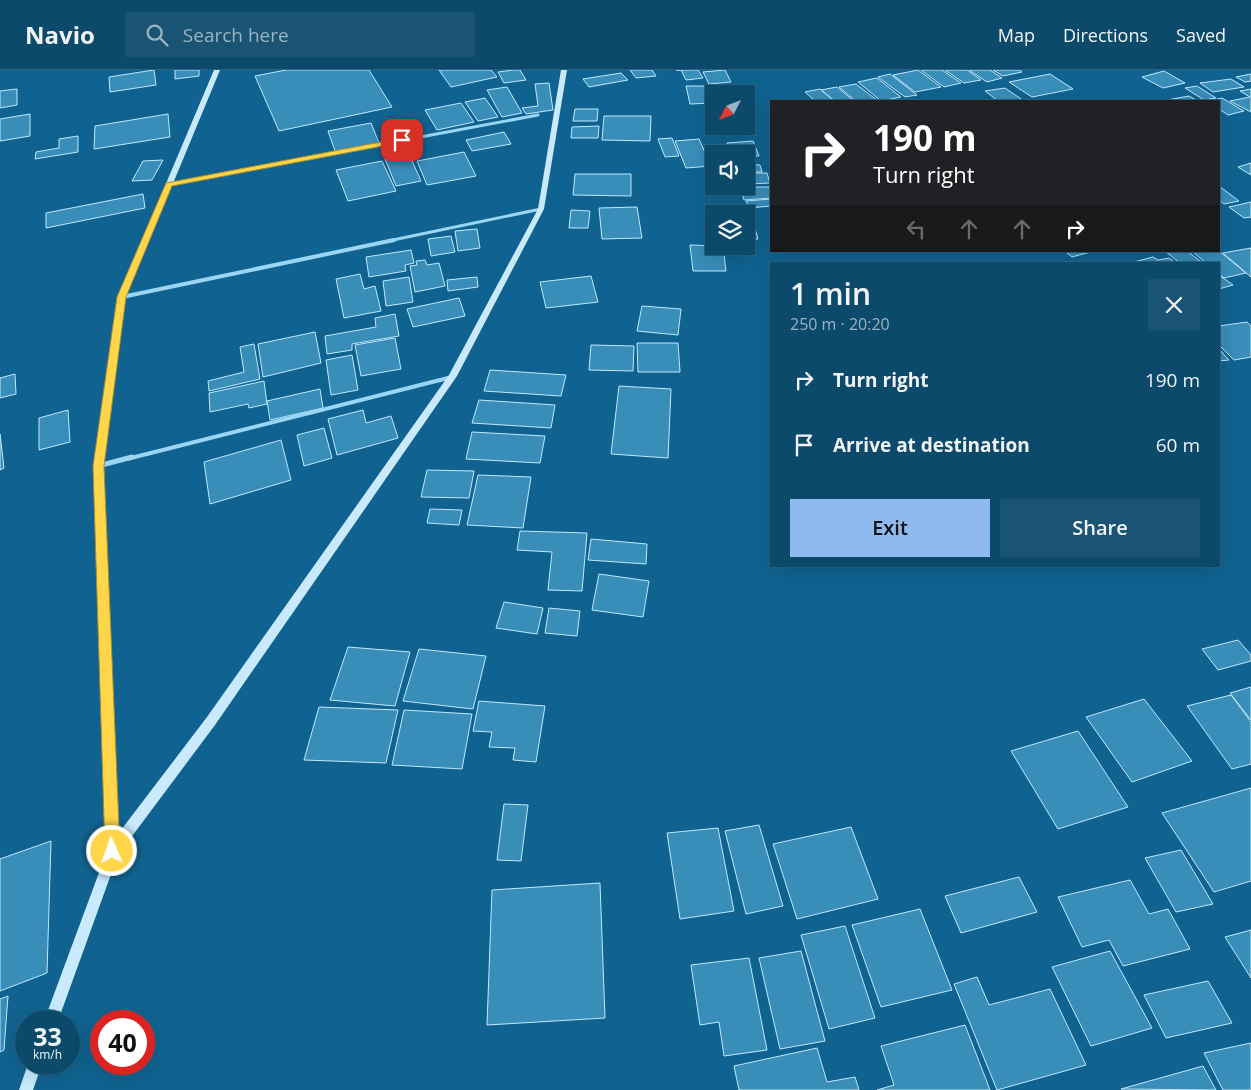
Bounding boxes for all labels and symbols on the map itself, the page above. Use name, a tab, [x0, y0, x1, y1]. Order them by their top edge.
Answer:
north arrow	[705, 85, 755, 135]
pin	[381, 119, 423, 161]
position arrow	[85, 824, 137, 876]
speed limit sign: 40	[90, 1010, 155, 1075]

